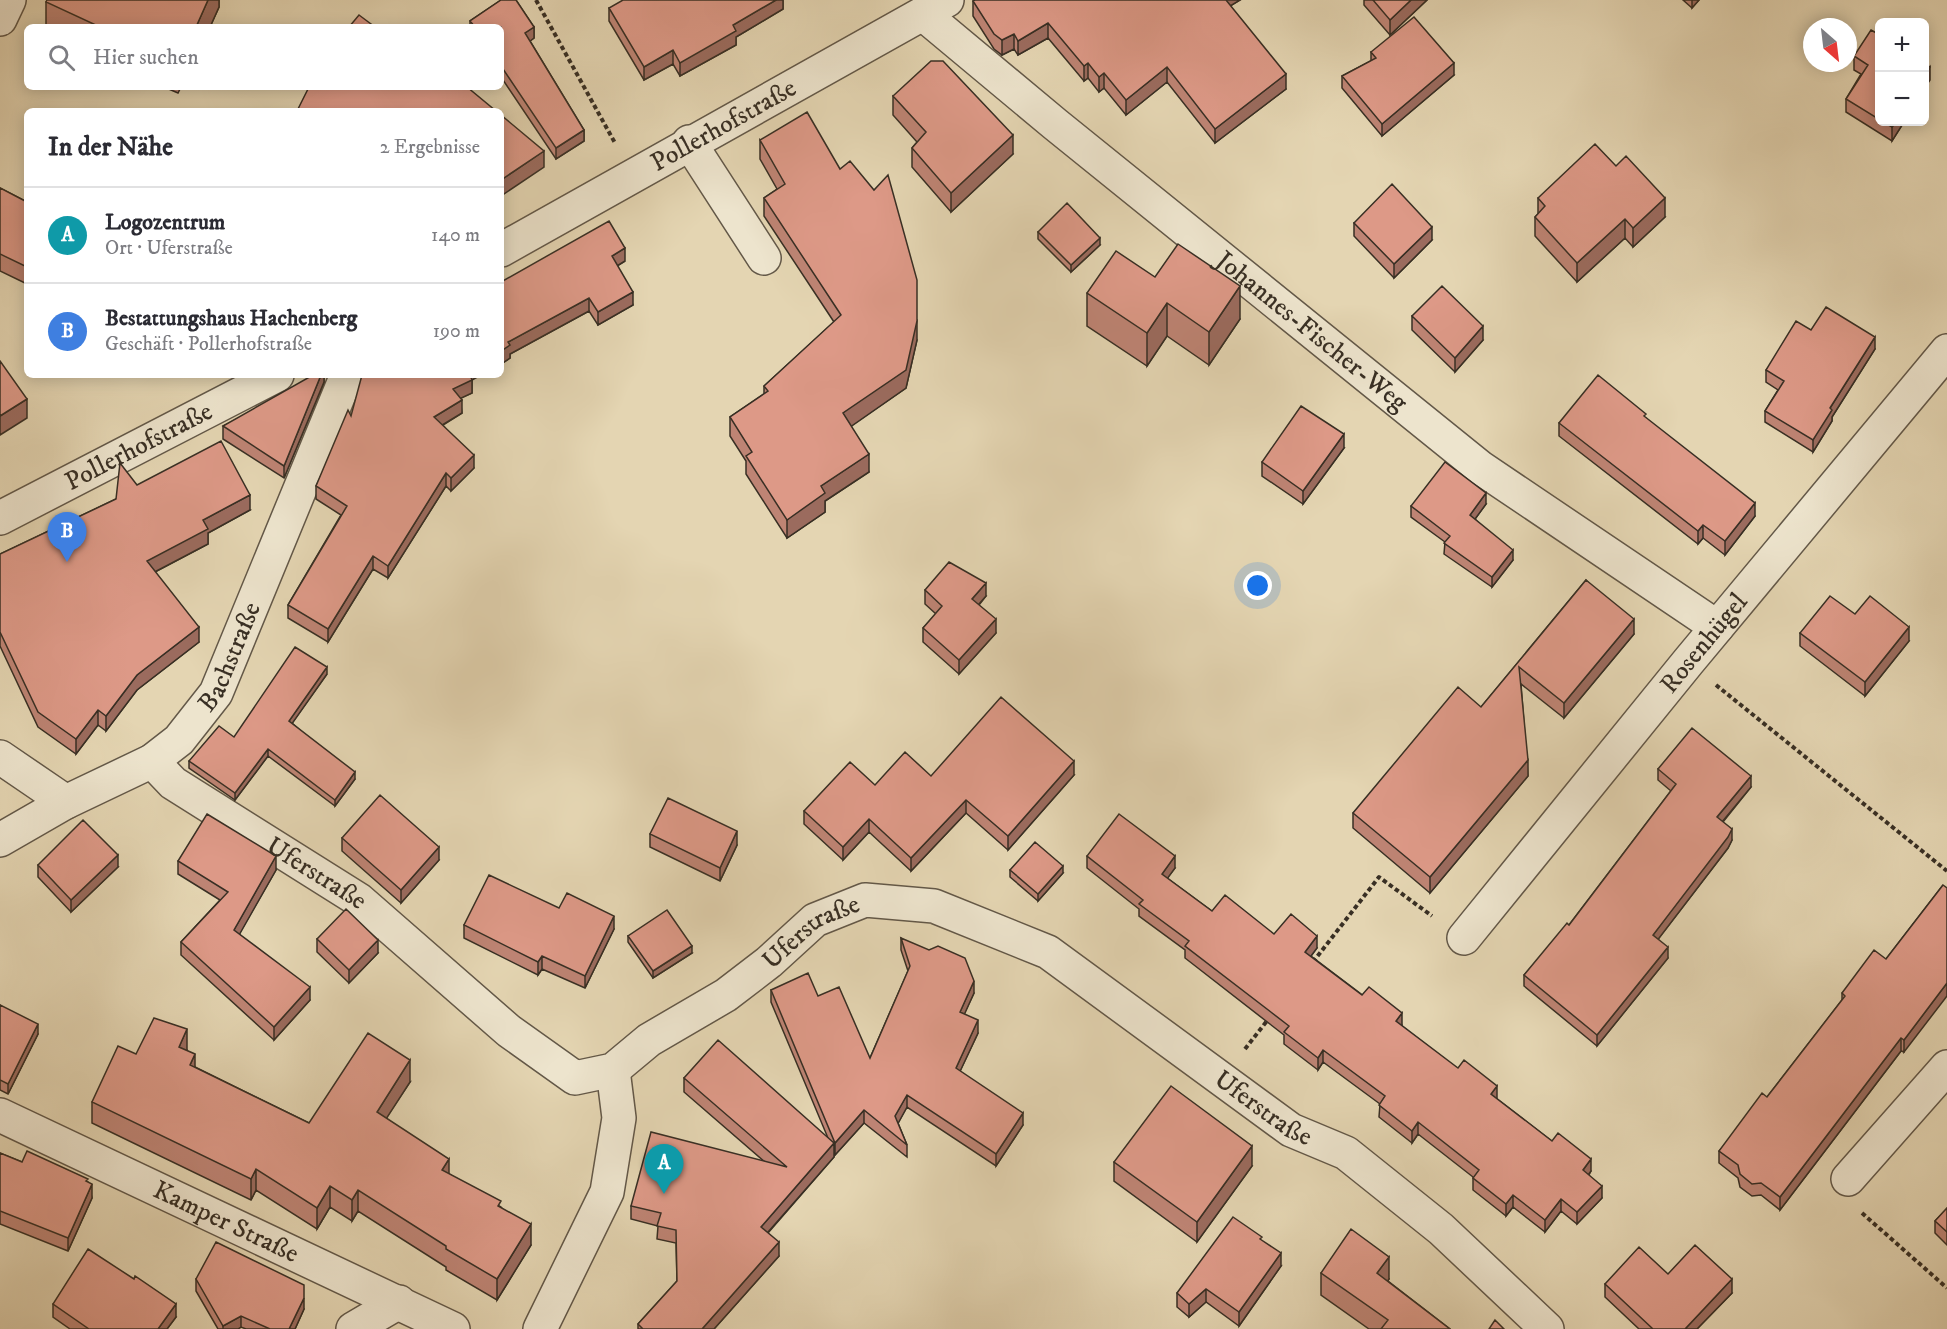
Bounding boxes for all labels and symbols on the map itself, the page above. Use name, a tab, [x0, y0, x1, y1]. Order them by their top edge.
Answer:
north arrow	[1803, 18, 1857, 72]
street label: Pollerhofstraße	[645, 71, 802, 179]
street label: Johannes-Fischer-Weg	[1208, 243, 1415, 419]
street label: Pollerhofstraße	[59, 395, 218, 498]
pin: B	[48, 512, 86, 562]
your location	[1243, 571, 1272, 600]
street label: Rosenhügel	[1653, 586, 1755, 700]
street label: Bachstraße	[191, 597, 268, 719]
street label: Uferstraße	[260, 829, 374, 916]
street label: Uferstraße	[755, 887, 864, 977]
street label: Uferstraße	[1208, 1063, 1317, 1153]
pin: A	[644, 1144, 684, 1194]
street label: Kamper Straße	[148, 1173, 304, 1270]

